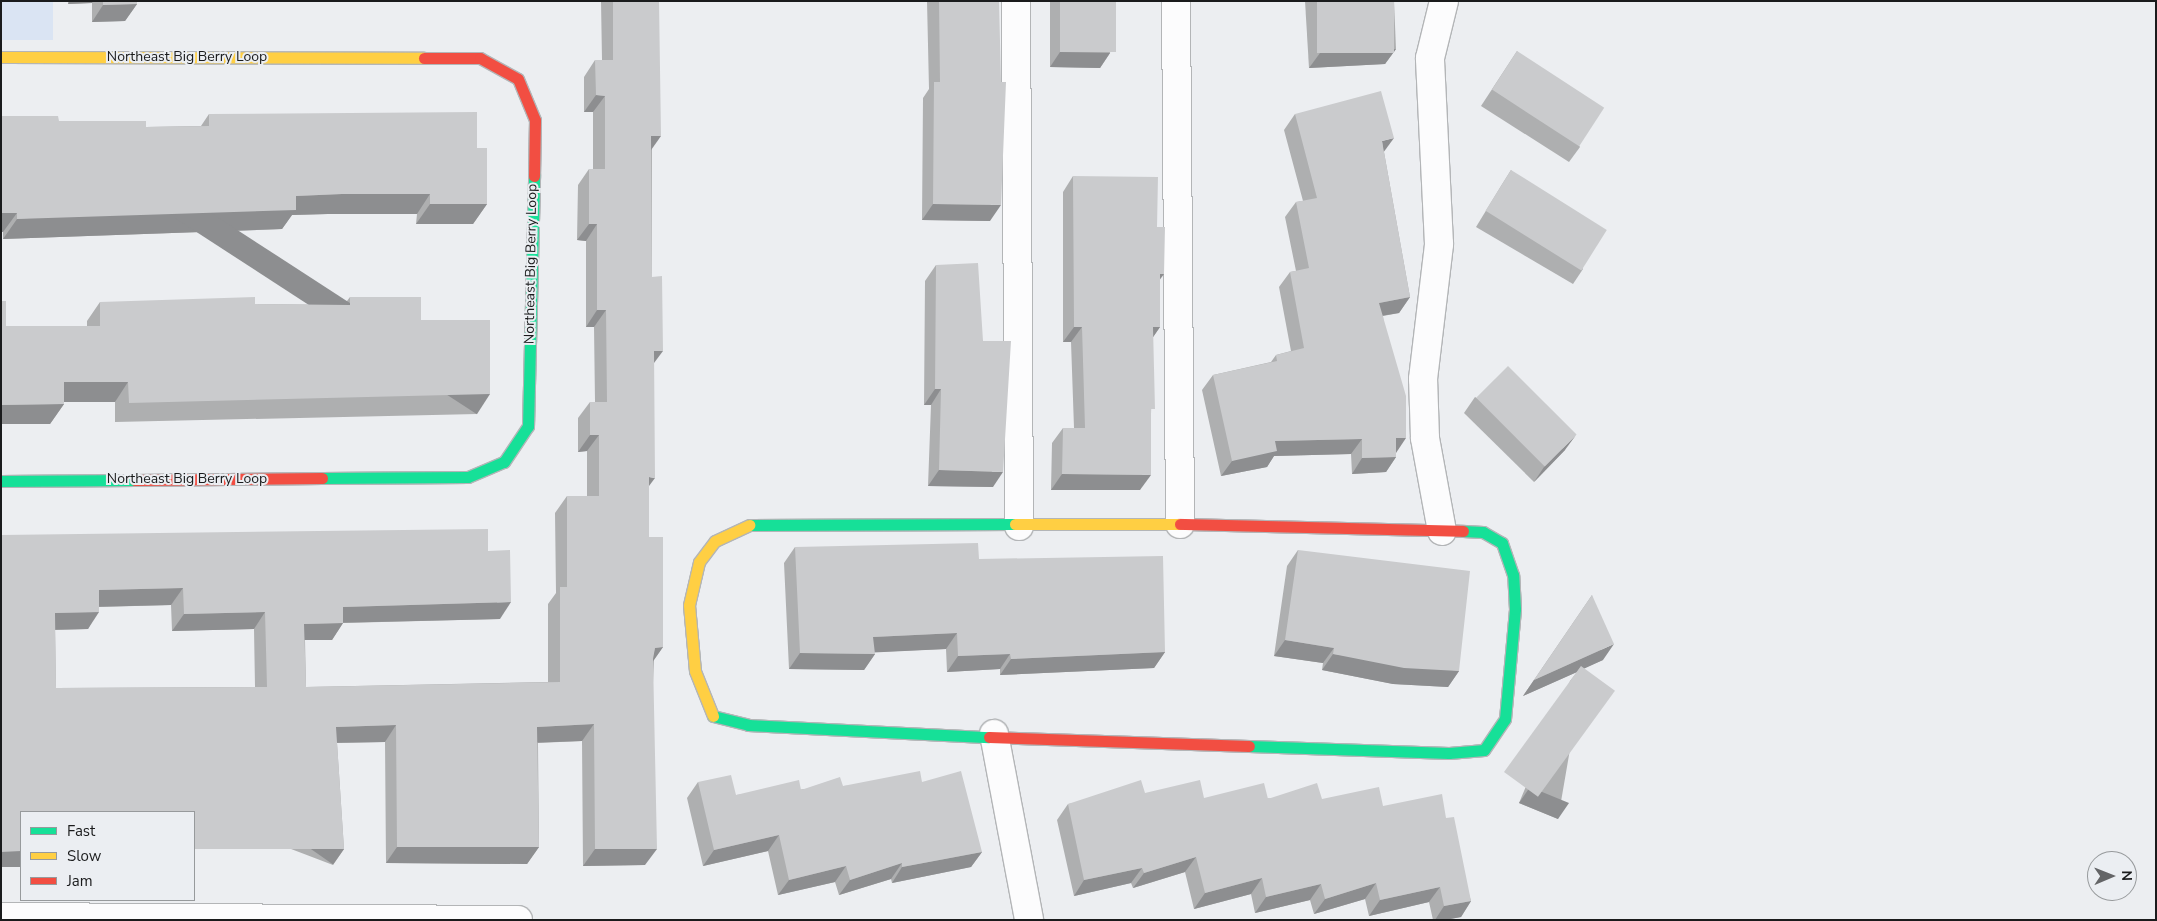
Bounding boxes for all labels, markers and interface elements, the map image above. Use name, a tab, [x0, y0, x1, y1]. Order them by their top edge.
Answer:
street label: Northeast Big Berry Loop	[107, 49, 267, 65]
street label: Northeast Big Berry Loop	[521, 184, 541, 344]
street label: Northeast Big Berry Loop	[107, 471, 267, 487]
legend	[20, 811, 195, 901]
text: Fast	[67, 821, 95, 841]
text: Slow	[67, 846, 101, 866]
north arrow	[2087, 851, 2137, 901]
text: N	[2117, 870, 2136, 881]
text: Jam	[67, 871, 93, 891]

